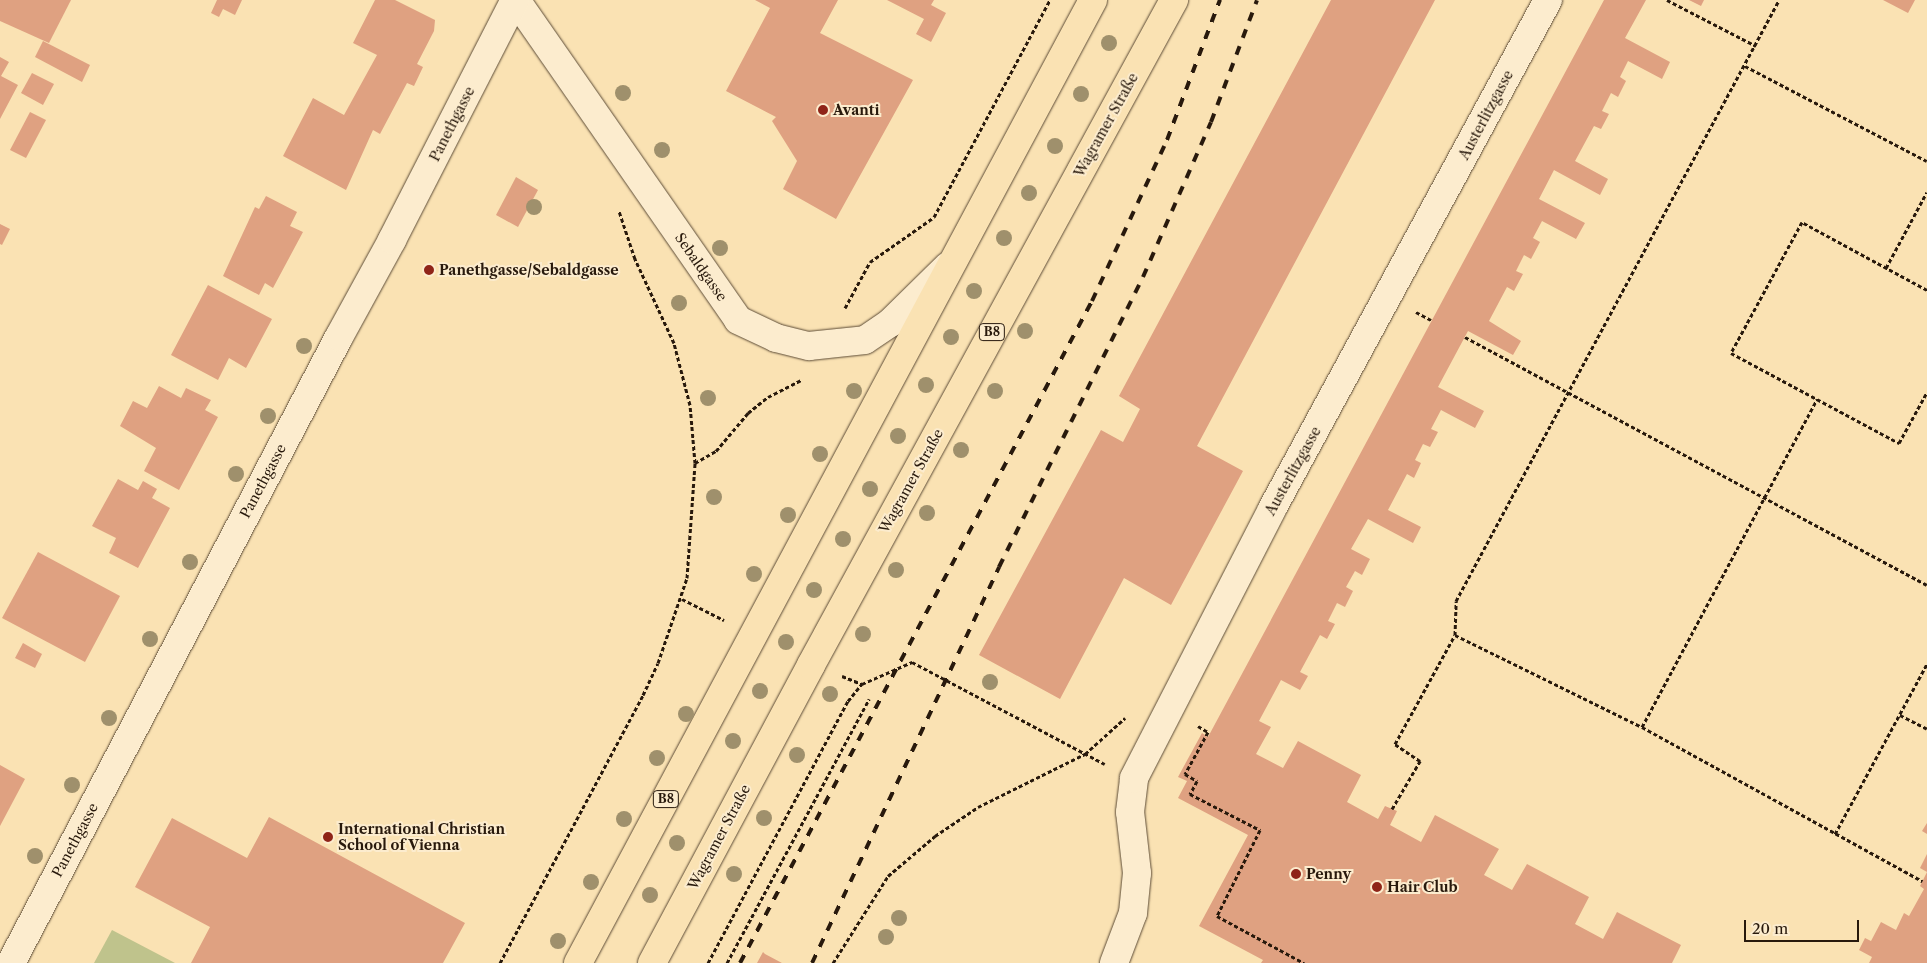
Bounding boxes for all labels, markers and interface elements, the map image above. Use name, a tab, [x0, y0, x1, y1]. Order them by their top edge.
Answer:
street label: Austerlitzgasse	[1455, 67, 1517, 163]
street label: Wagramer Straße	[1070, 70, 1142, 180]
street label: Panethgasse	[426, 84, 478, 164]
place label: Avanti	[833, 102, 879, 118]
marker: Avanti	[817, 104, 829, 116]
street label: Sebaldgasse	[671, 230, 731, 304]
place label: Panethgasse/Sebaldgasse	[439, 262, 619, 278]
marker: Panethgasse/Sebaldgasse	[423, 264, 435, 276]
road number: B8	[978, 322, 1006, 342]
street label: Austerlitzgasse	[1262, 424, 1324, 518]
street label: Wagramer Straße	[875, 426, 947, 536]
street label: Panethgasse	[236, 441, 290, 521]
street label: Wagramer Straße	[684, 782, 754, 892]
road number: B8	[652, 790, 680, 809]
street label: Panethgasse	[48, 800, 102, 880]
place label: International Christian School of Vienna	[338, 821, 505, 854]
marker: International Christian School of Vienna	[322, 831, 334, 843]
place label: Penny	[1306, 866, 1351, 882]
marker: Penny	[1290, 868, 1302, 880]
place label: Hair Club	[1387, 879, 1458, 895]
marker: Hair Club	[1371, 881, 1383, 893]
scale bar	[1747, 910, 1862, 942]
text: 20 m	[1752, 919, 1788, 938]

